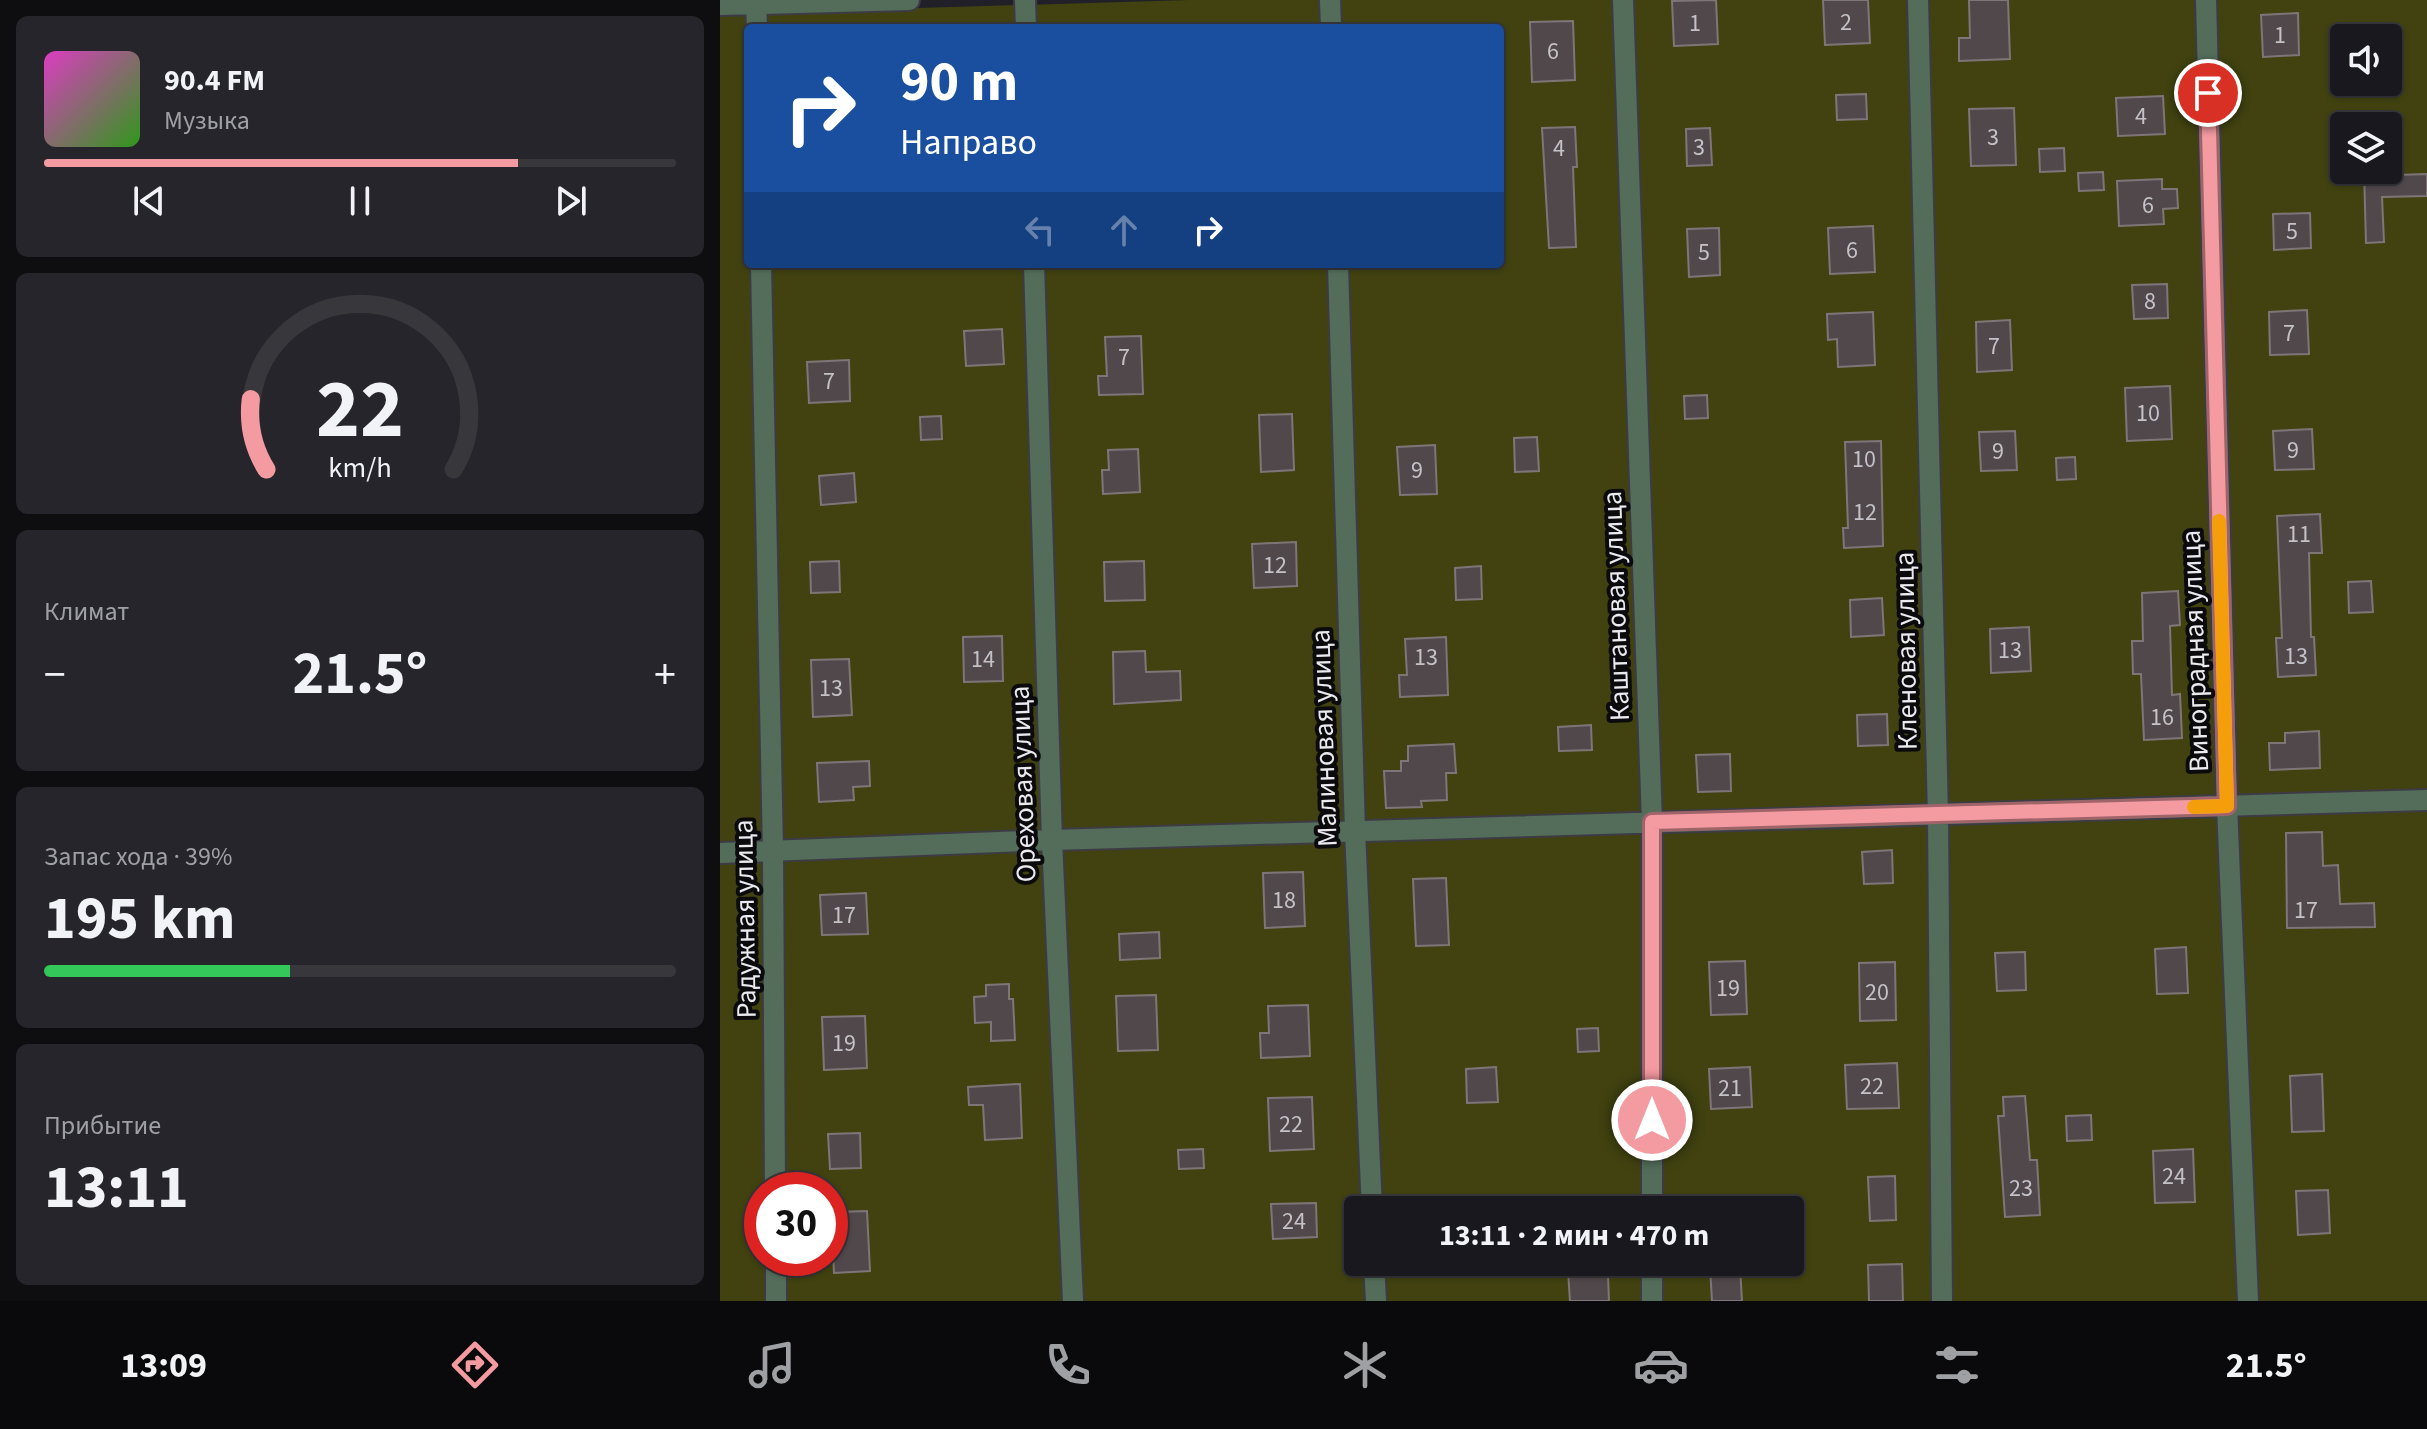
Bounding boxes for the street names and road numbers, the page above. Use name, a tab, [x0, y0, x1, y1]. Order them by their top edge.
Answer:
street label: Каштановая улица	[1592, 490, 1640, 722]
street label: Виноградная улица	[2171, 529, 2219, 773]
street label: Кленовая улица	[1884, 552, 1928, 750]
street label: Малиновая улица	[1300, 628, 1348, 848]
street label: Ореховая улица	[1000, 685, 1046, 883]
street label: Радужная улица	[723, 819, 767, 1019]

